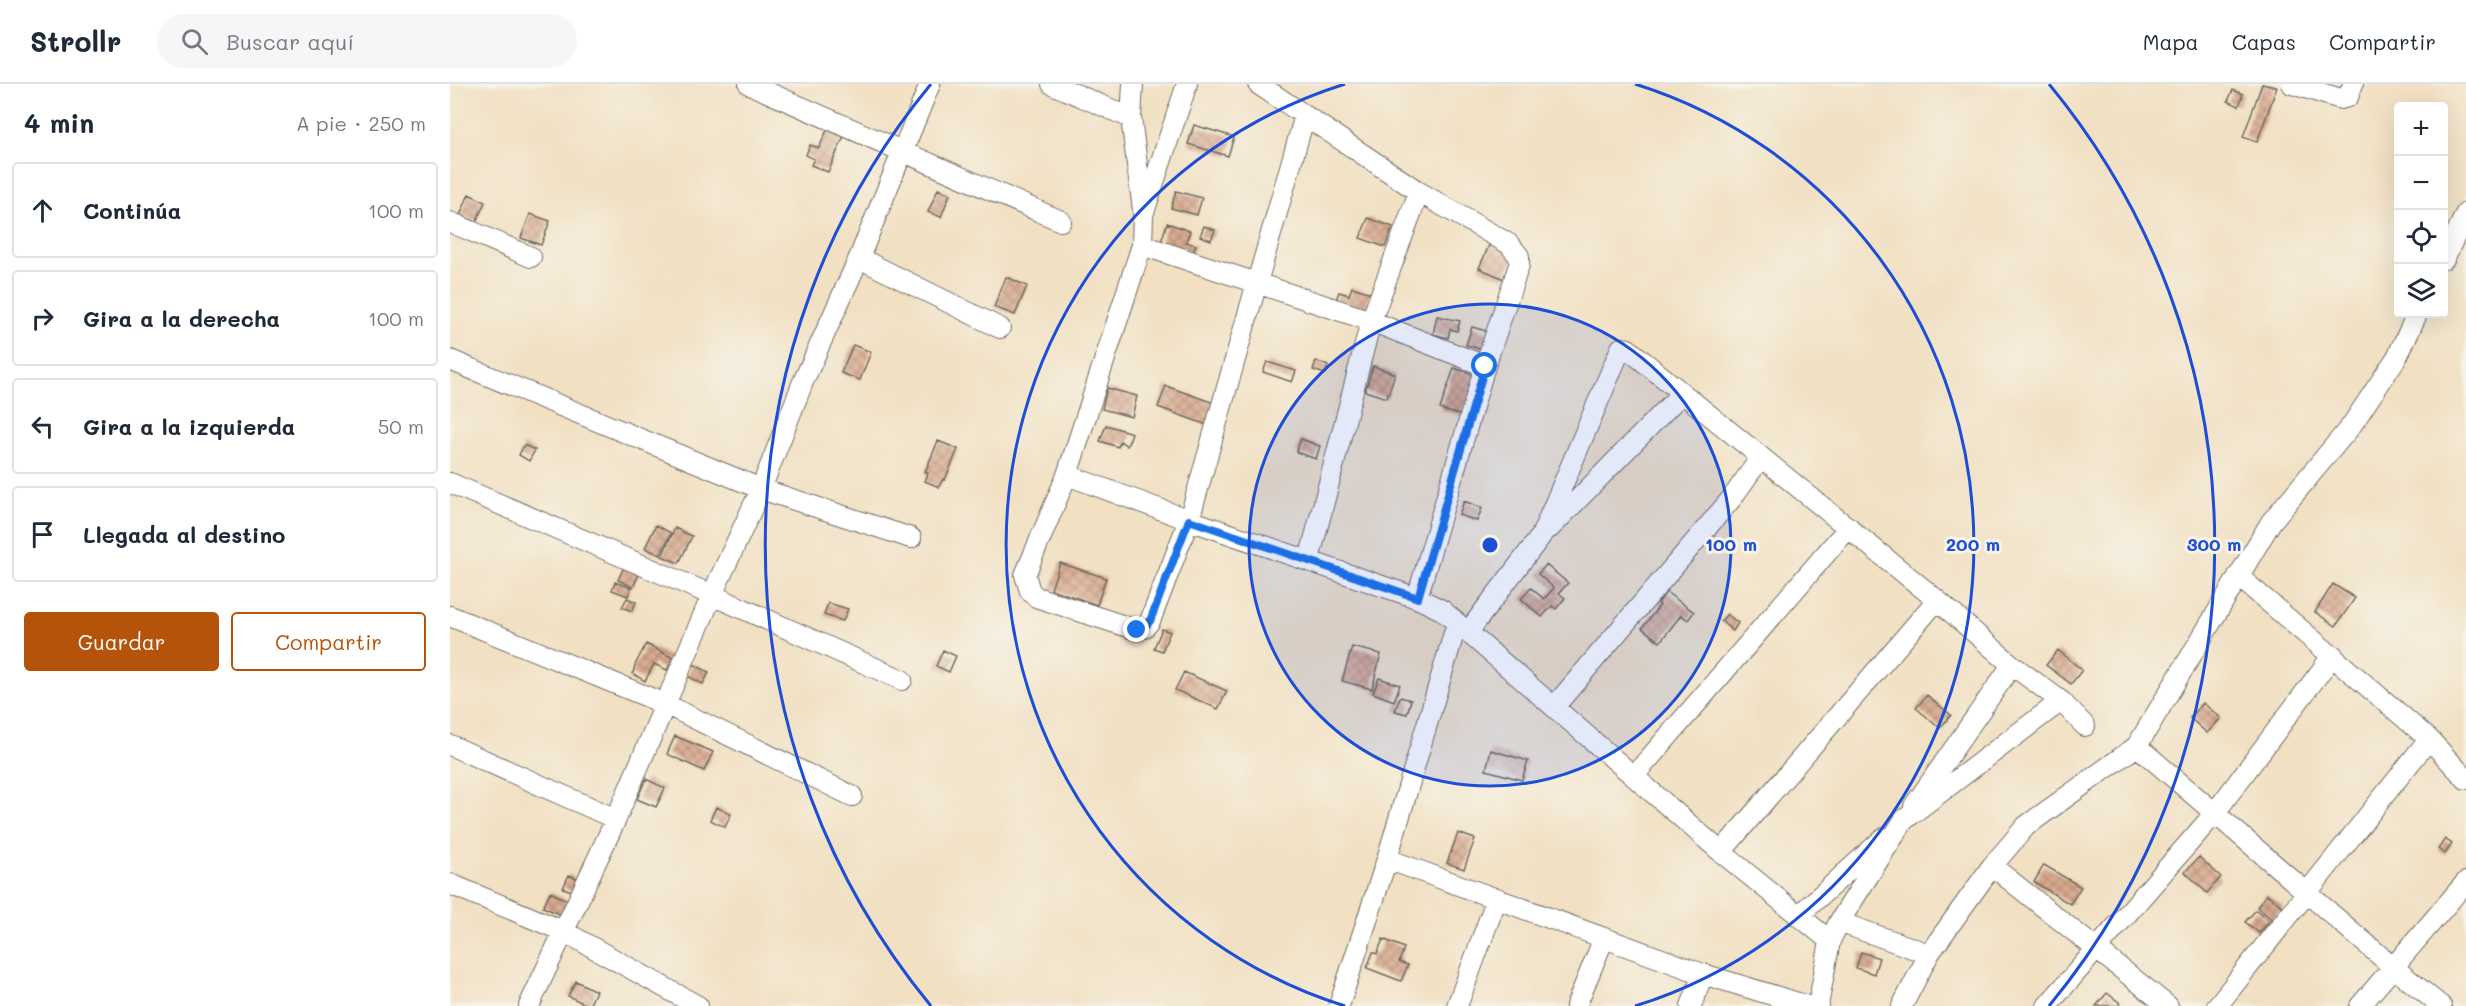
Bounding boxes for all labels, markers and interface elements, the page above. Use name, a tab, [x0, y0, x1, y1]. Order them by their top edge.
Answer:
search box	[157, 14, 577, 68]
text: Strollr	[30, 23, 121, 59]
icon: search	[178, 25, 211, 58]
text: Buscar aquí	[226, 27, 354, 56]
text: Mapa	[2143, 28, 2199, 55]
text: Capas	[2232, 28, 2296, 55]
text: Compartir	[2329, 28, 2436, 55]
map controls	[2394, 102, 2448, 318]
button: +	[2394, 102, 2448, 156]
text: 4 min	[24, 106, 94, 140]
text: A pie · 250 m	[296, 110, 426, 136]
button: −	[2394, 156, 2448, 210]
icon: ahead	[26, 194, 59, 227]
text: Continúa	[83, 196, 181, 225]
text: 100 m	[368, 197, 424, 223]
button: locate	[2394, 210, 2448, 264]
button: layers	[2394, 264, 2448, 318]
icon: right	[26, 302, 59, 335]
text: Gira a la derecha	[83, 304, 280, 333]
text: 100 m	[368, 305, 424, 331]
route start	[1471, 352, 1497, 378]
icon: left	[26, 410, 59, 443]
text: Gira a la izquierda	[83, 412, 295, 441]
text: 50 m	[378, 413, 424, 439]
icon: arrive	[26, 518, 59, 551]
text: Llegada al destino	[83, 520, 285, 549]
text: 100 m	[1705, 532, 1757, 556]
text: 200 m	[1946, 532, 2000, 556]
text: 300 m	[2187, 532, 2241, 556]
centre of rings	[1480, 535, 1500, 555]
button: Guardar	[24, 612, 219, 671]
button: Compartir	[231, 612, 426, 671]
route end	[1123, 616, 1149, 642]

